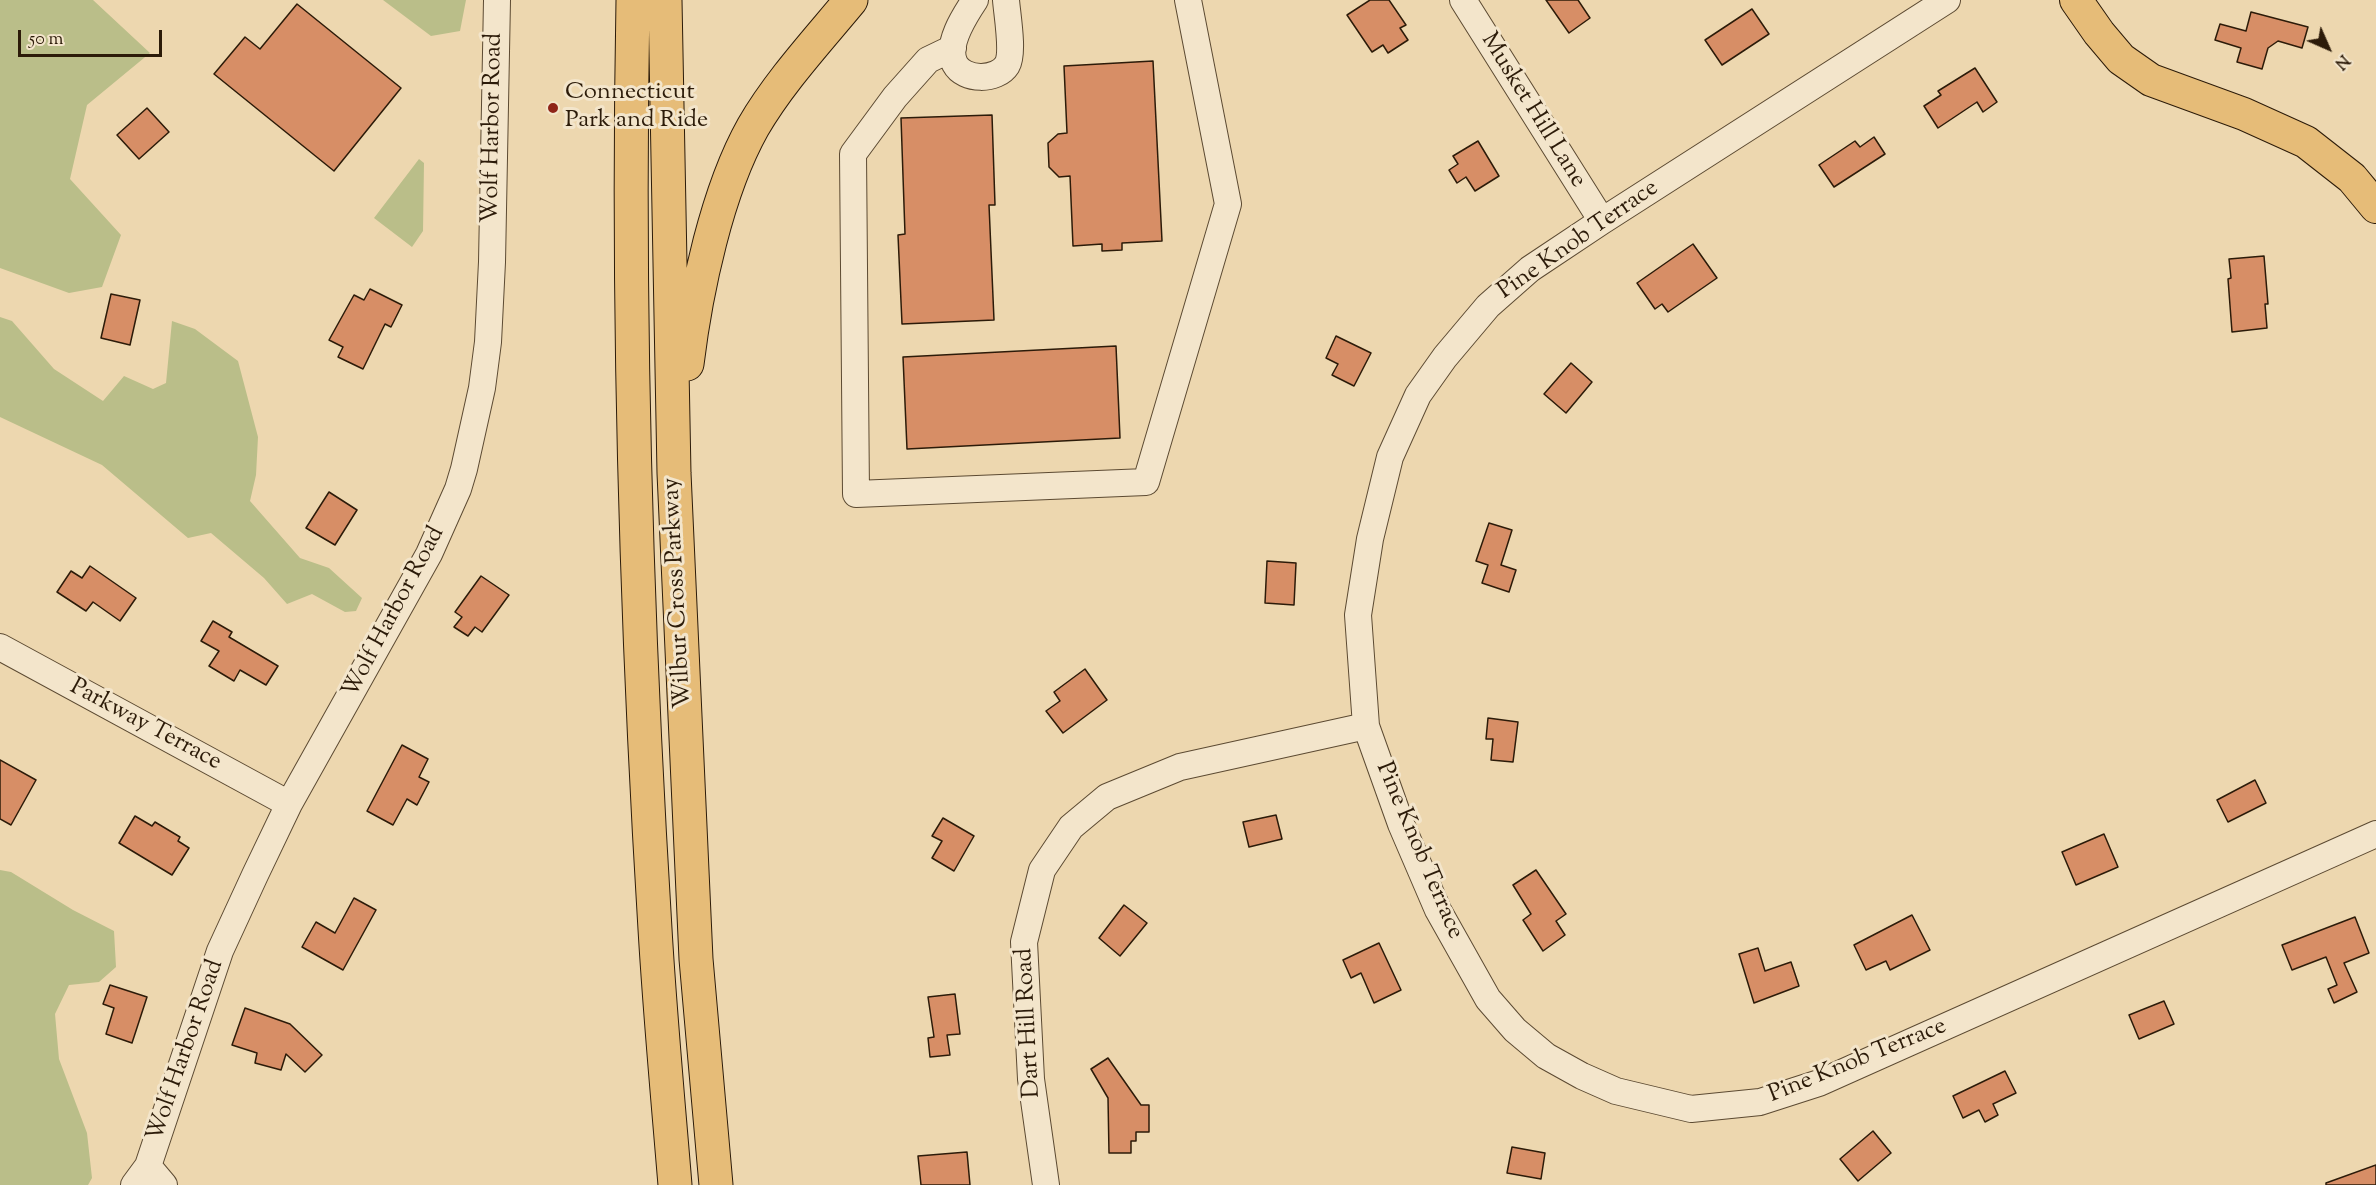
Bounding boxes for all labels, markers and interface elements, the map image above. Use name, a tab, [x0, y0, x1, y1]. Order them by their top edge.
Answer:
scale bar	[21, 18, 165, 56]
north arrow	[2298, 18, 2358, 78]
text: 50 m	[29, 27, 63, 53]
street label: Musket Hill Lane	[1473, 28, 1591, 194]
street label: Wolf Harbor Road	[478, 33, 510, 223]
text: N	[2328, 48, 2354, 74]
place label: Connecticut Park and Ride	[565, 80, 708, 136]
marker: Connecticut Park and Ride	[546, 101, 560, 115]
street label: Pine Knob Terrace	[1493, 175, 1665, 307]
street label: Wilbur Cross Parkway	[659, 477, 699, 709]
street label: Wolf Harbor Road	[338, 522, 452, 704]
street label: Parkway Terrace	[64, 674, 226, 778]
street label: Pine Knob Terrace	[1368, 758, 1468, 944]
street label: Dart Hill Road	[1012, 947, 1048, 1099]
street label: Wolf Harbor Road	[142, 956, 232, 1146]
street label: Pine Knob Terrace	[1765, 1013, 1951, 1111]

